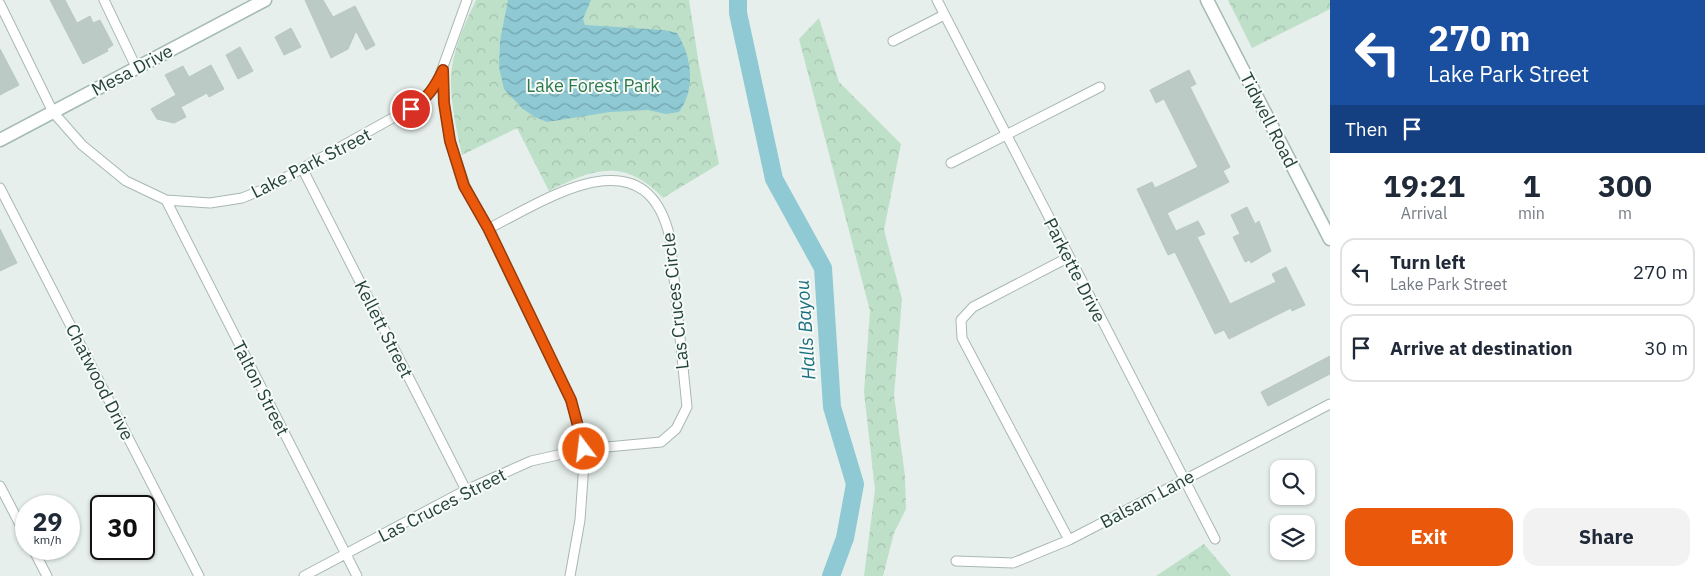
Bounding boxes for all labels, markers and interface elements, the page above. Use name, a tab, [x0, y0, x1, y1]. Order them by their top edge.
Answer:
text: 270 m	[1428, 15, 1531, 61]
icon: left	[1345, 20, 1410, 85]
street label: Mesa Drive	[87, 39, 177, 101]
text: Lake Park Street	[1428, 59, 1589, 88]
street label: Tidwell Road	[1235, 68, 1303, 172]
park label: Lake Forest Park	[526, 74, 660, 97]
pin	[390, 88, 432, 130]
icon: arrive	[397, 95, 425, 123]
icon: arrive	[1398, 115, 1426, 143]
text: Then	[1345, 117, 1388, 141]
street label: Lake Park Street	[247, 123, 375, 203]
text: 19:21	[1383, 166, 1465, 205]
text: 1	[1522, 166, 1540, 205]
text: 300	[1598, 166, 1652, 205]
text: Arrival	[1401, 203, 1447, 223]
text: min	[1518, 203, 1545, 223]
text: m	[1618, 203, 1632, 223]
street label: Parkette Drive	[1039, 214, 1111, 326]
street label: Las Cruces Circle	[656, 231, 694, 371]
text: Turn left	[1390, 250, 1466, 274]
icon: left	[1347, 258, 1375, 286]
text: 270 m	[1633, 260, 1688, 284]
text: Lake Park Street	[1390, 274, 1507, 294]
street label: Kellett Street	[350, 276, 418, 382]
water label: Halls Bayou	[790, 279, 820, 381]
street label: Chatwood Drive	[61, 320, 139, 444]
icon: arrive	[1347, 334, 1375, 362]
text: Arrive at destination	[1390, 336, 1573, 360]
text: 30 m	[1644, 336, 1688, 360]
street label: Talton Street	[227, 337, 295, 439]
position arrow	[557, 422, 609, 474]
map controls	[1270, 460, 1315, 560]
button: search	[1270, 460, 1315, 505]
street label: Las Cruces Street	[374, 463, 510, 547]
street label: Balsam Lane	[1096, 465, 1198, 533]
speed limit sign: 30	[90, 495, 155, 560]
text: 29	[32, 505, 63, 538]
button: Exit	[1345, 508, 1513, 566]
button: Share	[1523, 508, 1690, 566]
button: layers	[1270, 515, 1315, 560]
text: km/h	[33, 532, 62, 547]

